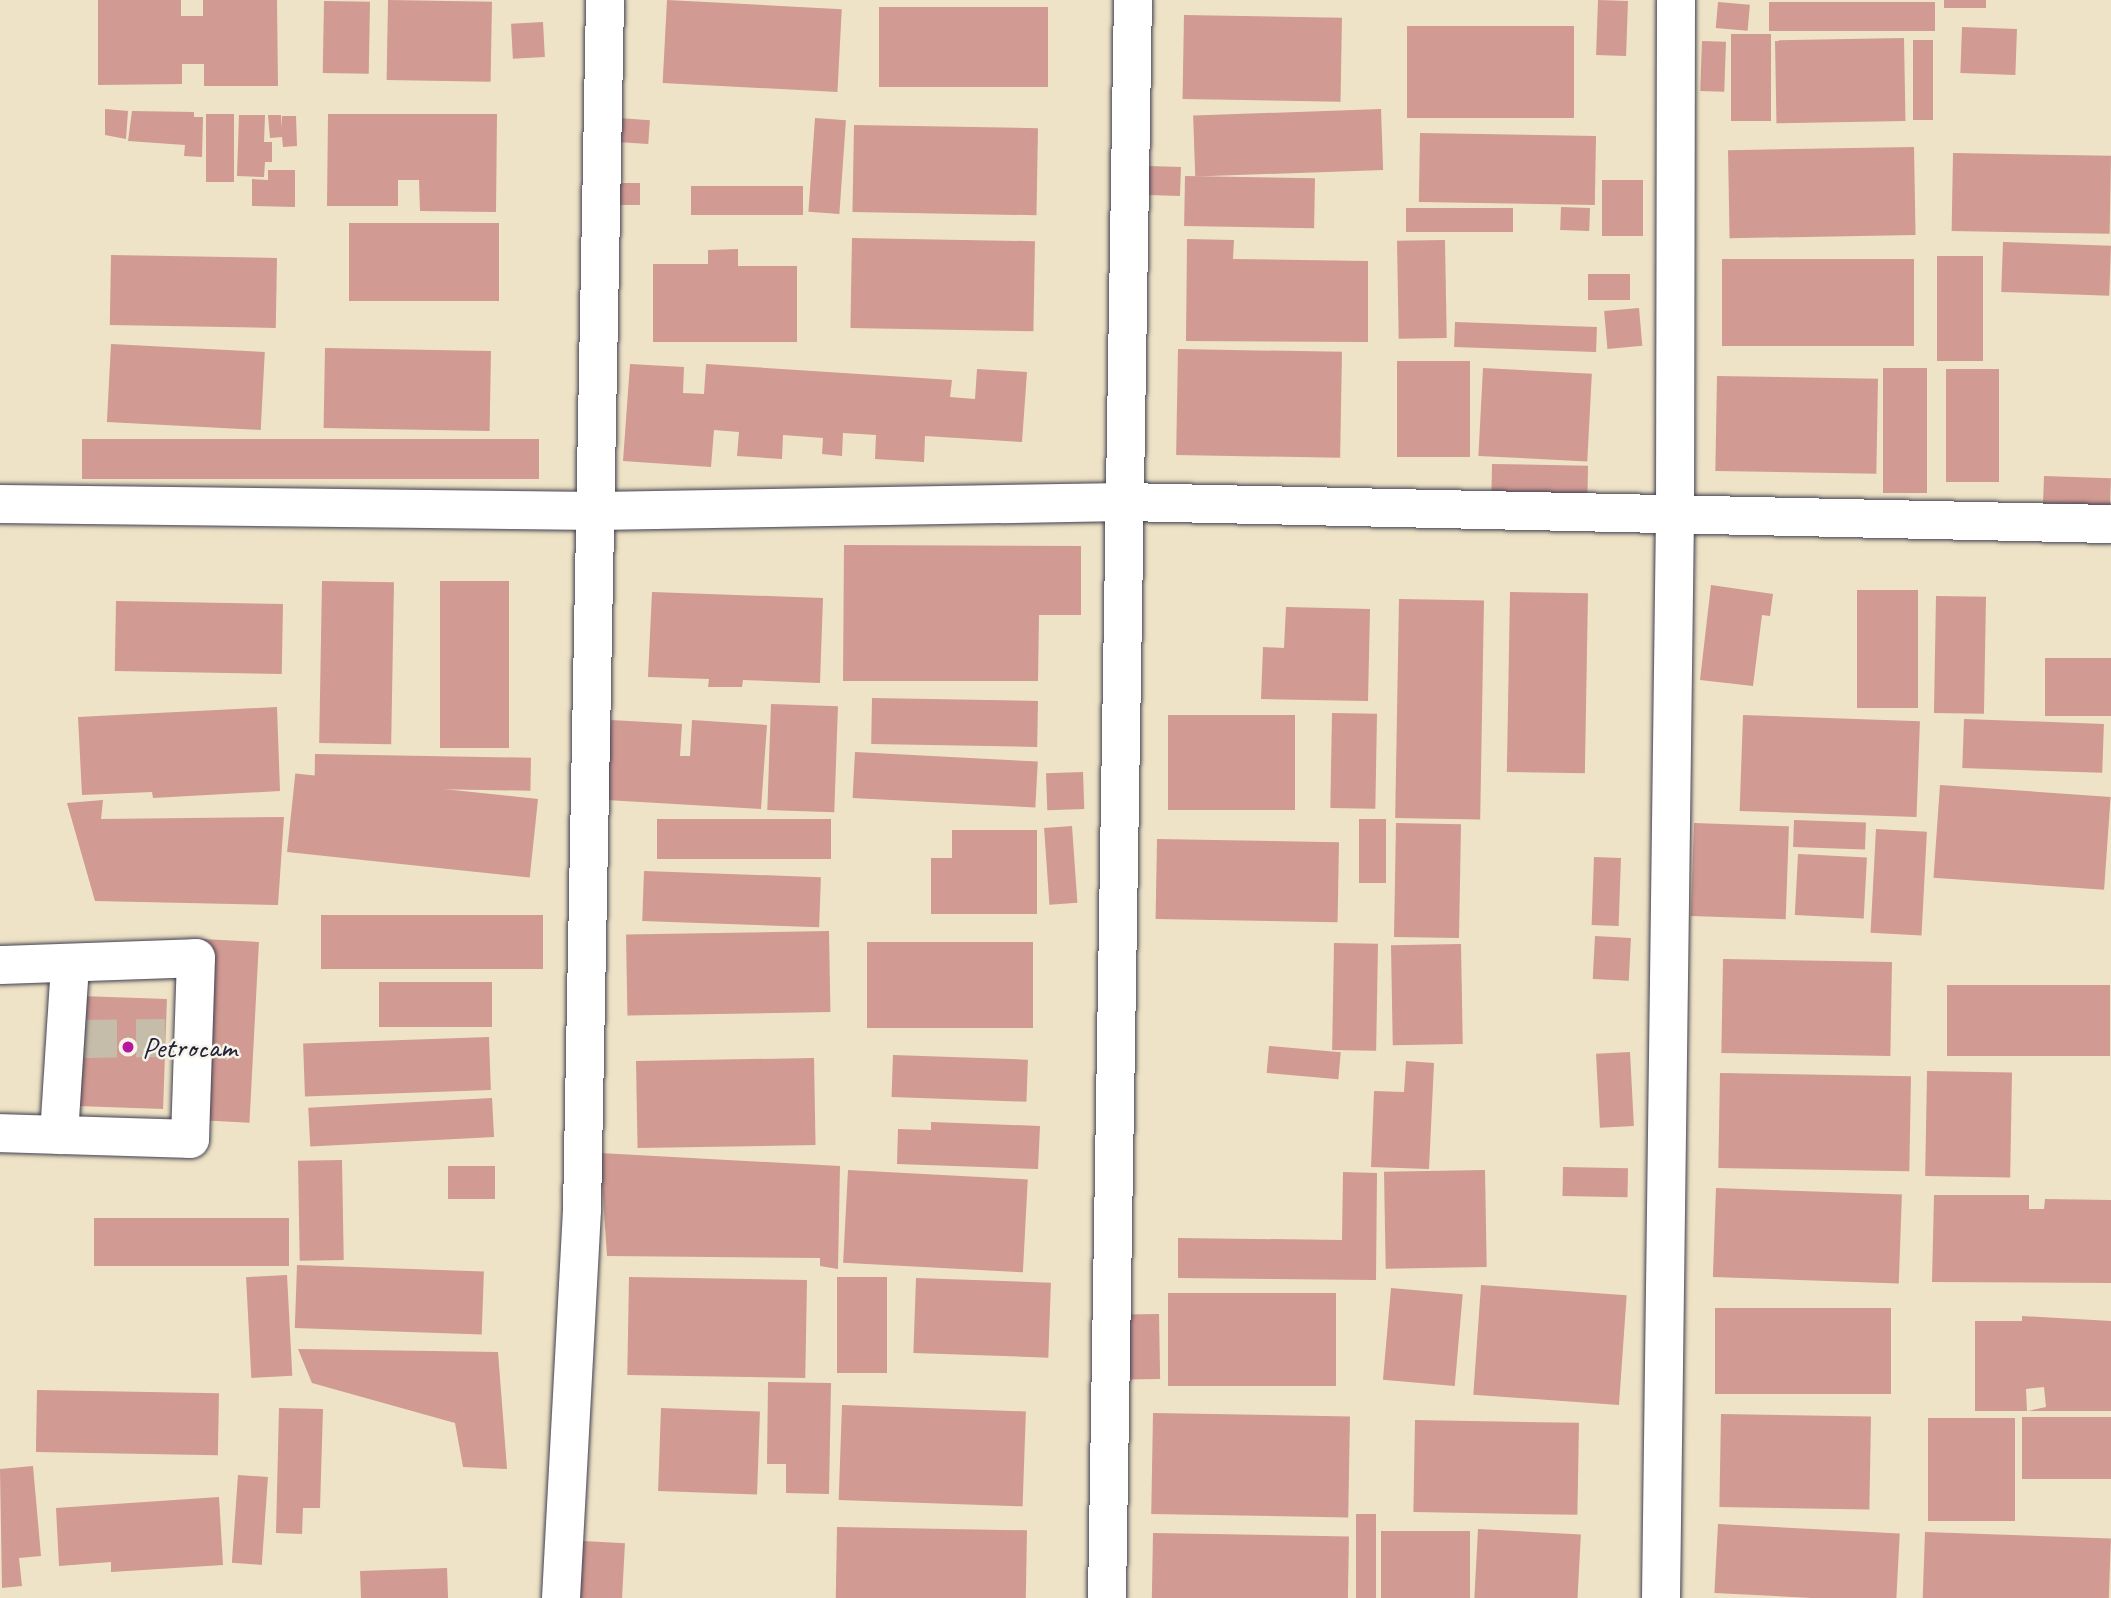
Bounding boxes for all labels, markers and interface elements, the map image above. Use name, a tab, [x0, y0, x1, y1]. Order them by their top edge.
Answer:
place label: Petrocam	[142, 1029, 237, 1065]
marker: Petrocam	[120, 1039, 136, 1055]

